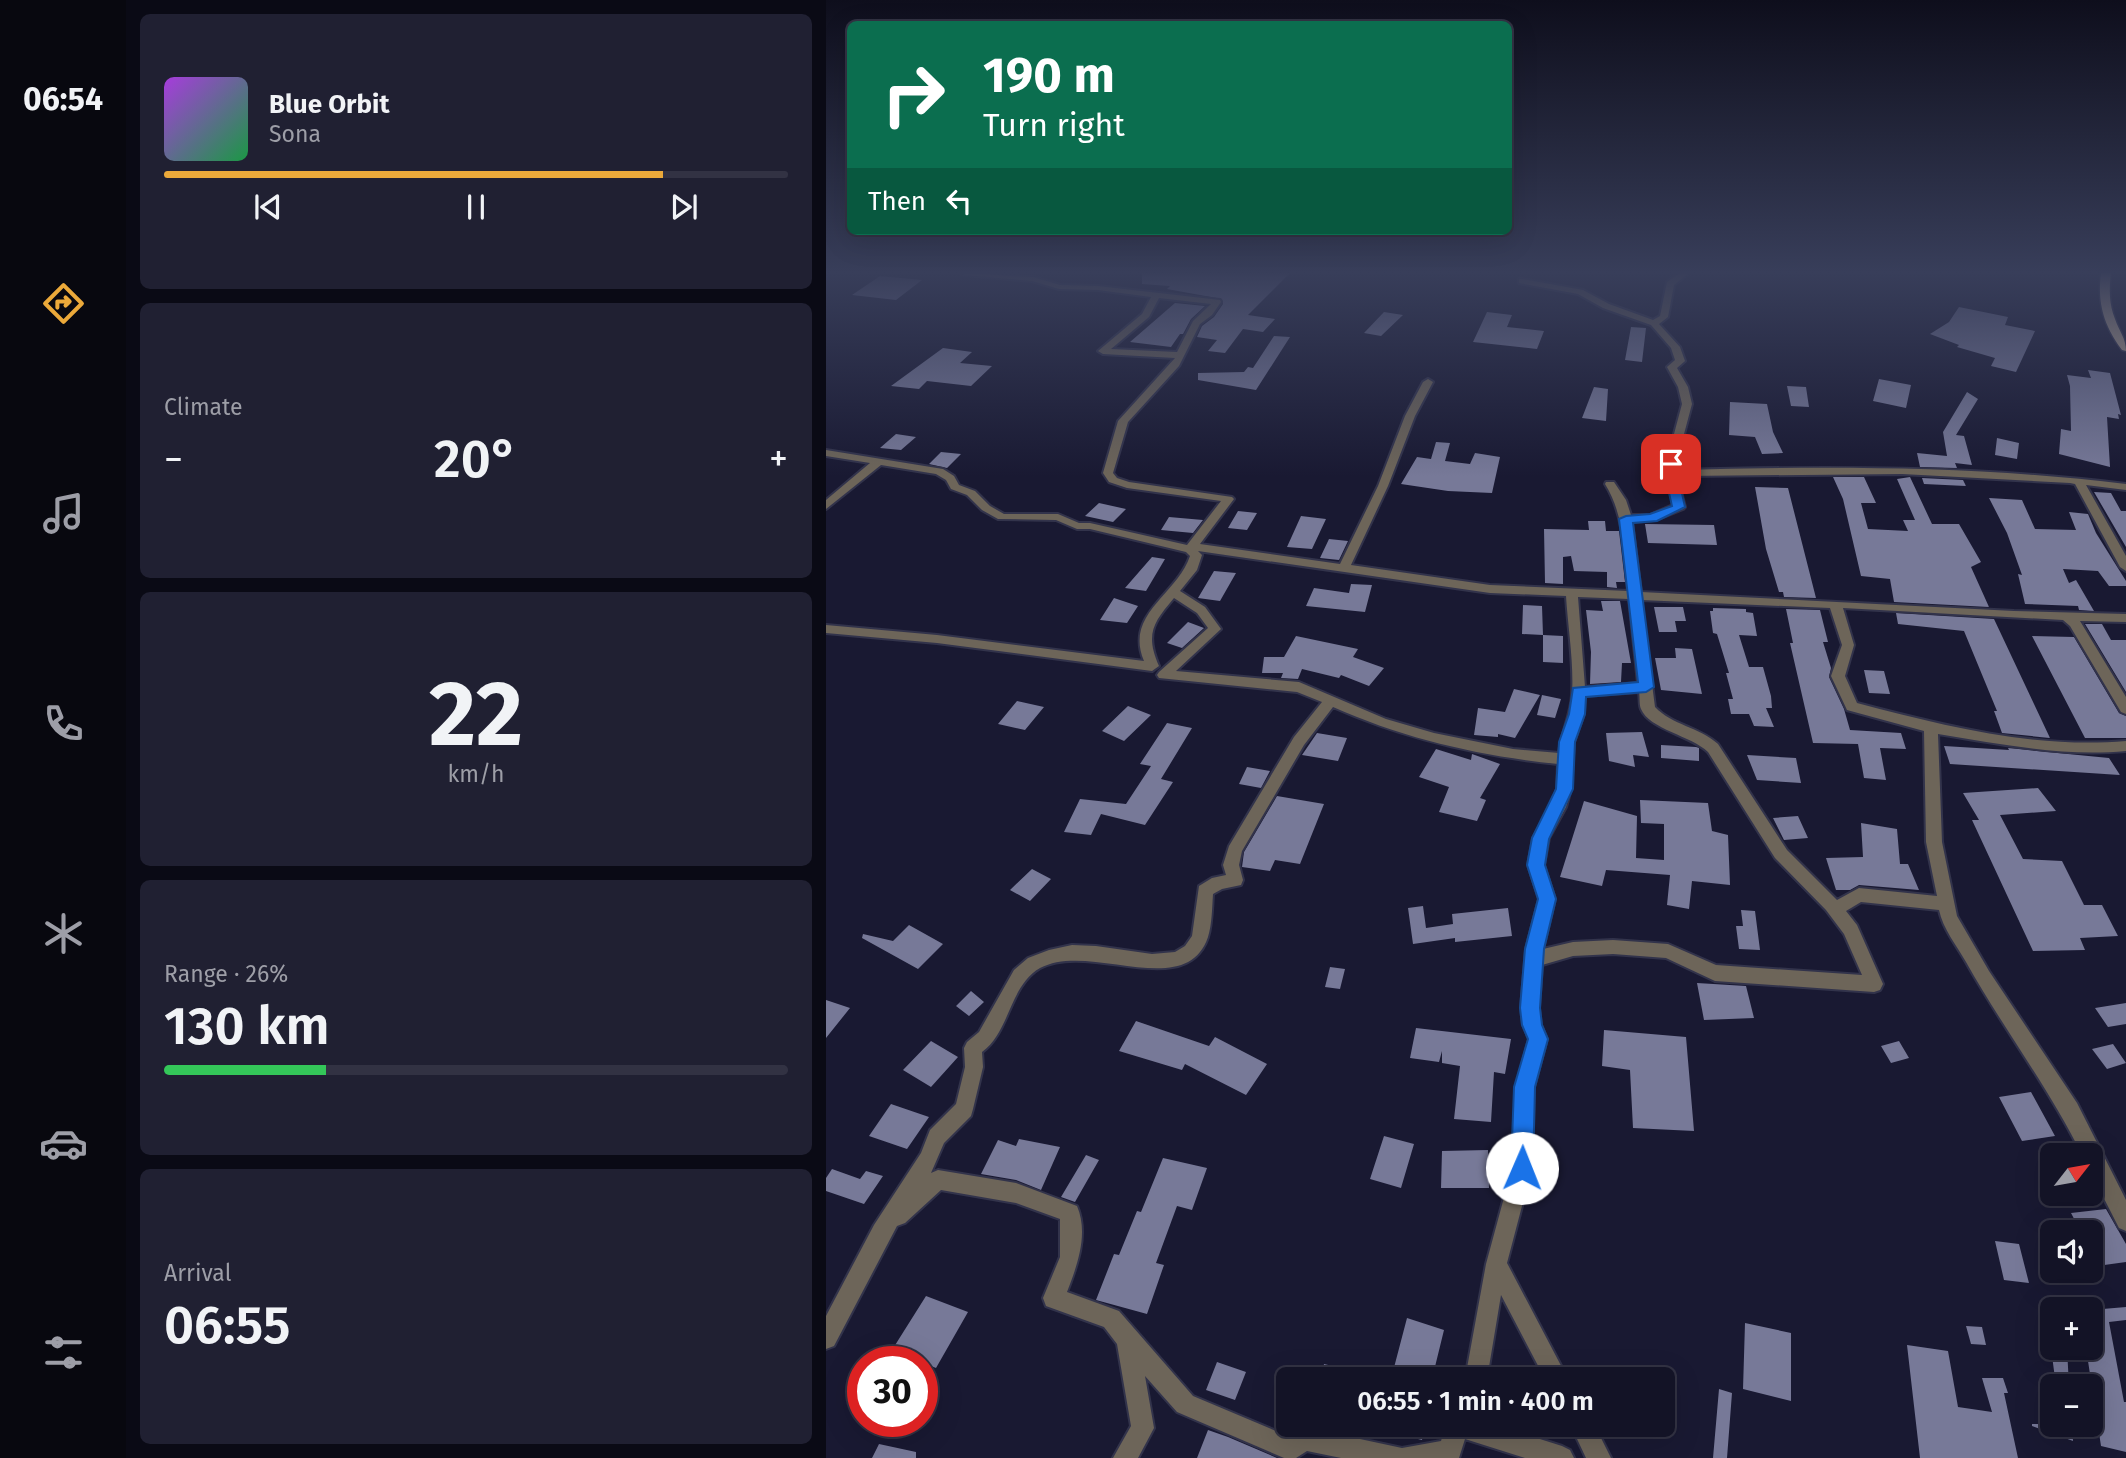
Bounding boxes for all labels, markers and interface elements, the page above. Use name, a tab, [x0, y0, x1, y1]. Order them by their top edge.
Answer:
text: 190 m	[983, 46, 1115, 105]
icon: right	[868, 49, 959, 140]
text: 06:54	[23, 80, 103, 118]
text: Blue Orbit	[269, 89, 389, 120]
text: Turn right	[983, 106, 1125, 144]
text: Sona	[269, 120, 321, 148]
icon: left	[940, 182, 978, 220]
text: Then	[868, 186, 926, 217]
icon: previous	[249, 188, 287, 226]
icon: pause	[457, 188, 495, 226]
icon: next	[665, 188, 703, 226]
icon: directions	[39, 279, 88, 328]
text: Climate	[164, 393, 243, 421]
text: 20°	[434, 428, 518, 491]
pin	[1641, 434, 1701, 494]
text: −	[164, 436, 183, 482]
text: +	[769, 436, 788, 482]
icon: arrive	[1652, 445, 1690, 483]
icon: music	[39, 489, 88, 538]
text: 22	[429, 660, 523, 769]
icon: phone	[39, 699, 88, 748]
text: km/h	[448, 760, 504, 788]
icon: climate	[39, 909, 88, 958]
text: Range · 26%	[164, 960, 288, 988]
text: 130 km	[164, 995, 330, 1058]
icon: car	[39, 1119, 88, 1168]
position arrow	[1485, 1131, 1559, 1205]
north arrow	[2040, 1143, 2104, 1206]
map controls	[2040, 1143, 2103, 1437]
button: sound	[2040, 1220, 2103, 1283]
text: Arrival	[164, 1259, 231, 1287]
text: 06:55	[164, 1294, 290, 1357]
button: +	[2040, 1297, 2103, 1360]
icon: filters	[39, 1328, 88, 1377]
speed limit sign: 30	[847, 1346, 938, 1437]
button: −	[2040, 1374, 2103, 1437]
text: 06:55 · 1 min · 400 m	[1357, 1386, 1594, 1417]

